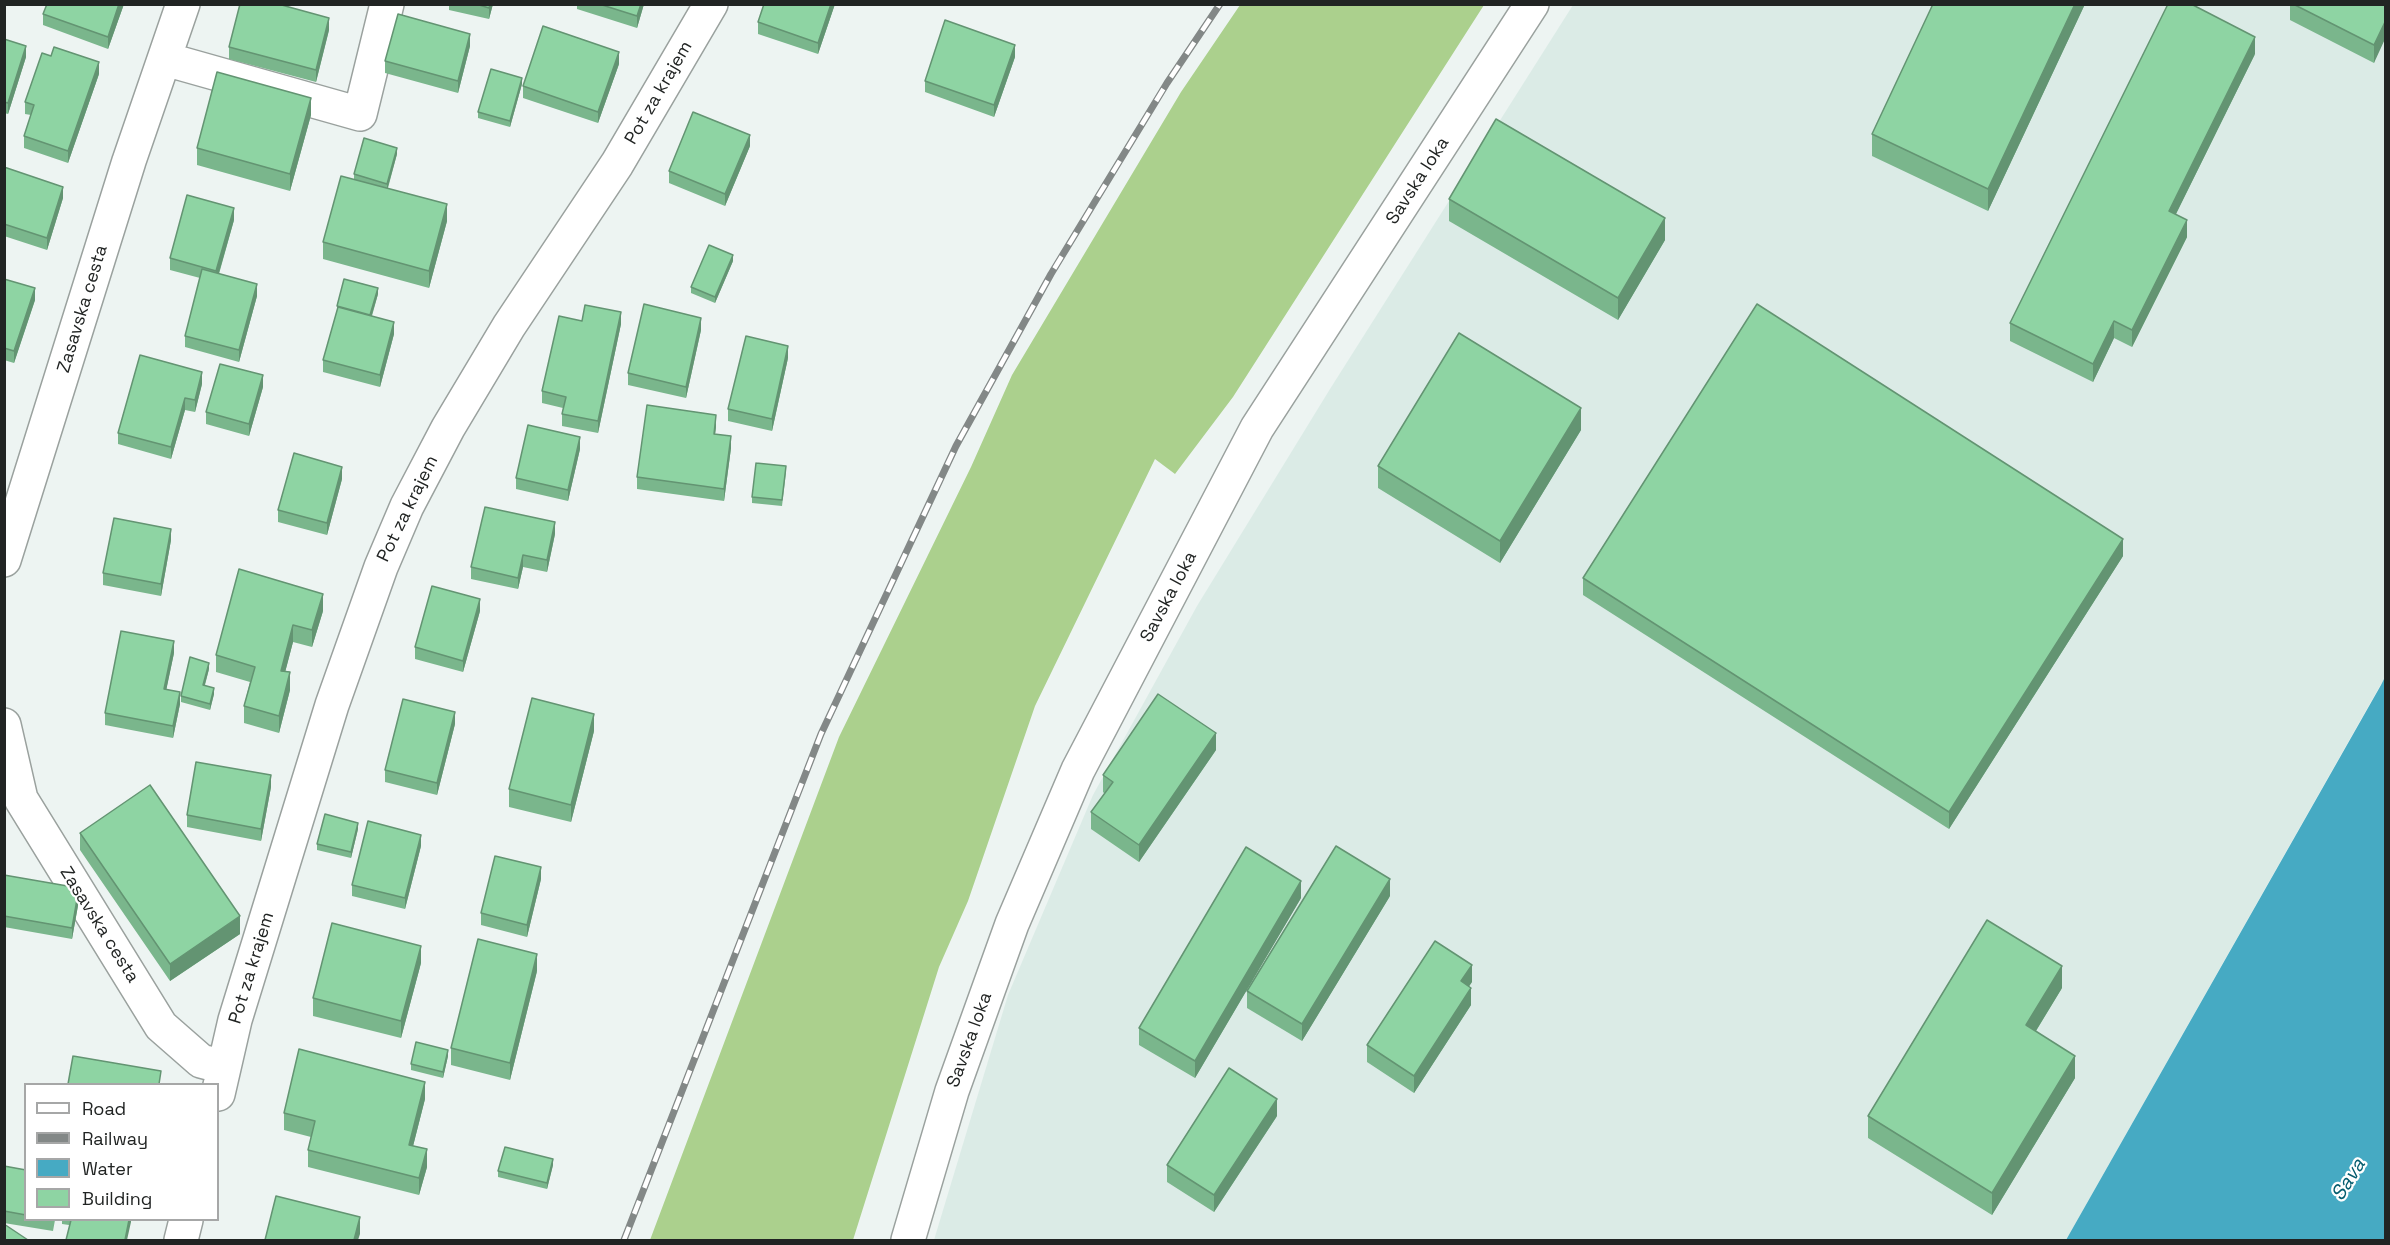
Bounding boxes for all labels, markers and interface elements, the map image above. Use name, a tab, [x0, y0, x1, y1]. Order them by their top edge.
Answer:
street label: Pot za krajem	[621, 38, 697, 148]
street label: Savska loka	[1382, 133, 1454, 229]
street label: Zasavska cesta	[53, 242, 113, 376]
street label: Pot za krajem	[373, 452, 443, 566]
street label: Savska loka	[1136, 548, 1202, 646]
street label: Zasavska cesta	[55, 863, 143, 987]
street label: Pot za krajem	[225, 910, 279, 1026]
street label: Savska loka	[943, 989, 997, 1091]
legend	[24, 1083, 219, 1221]
text: Road	[82, 1097, 126, 1120]
text: Railway	[82, 1127, 148, 1150]
water label: Sava	[2327, 1154, 2371, 1206]
text: Water	[82, 1157, 133, 1180]
text: Building	[82, 1187, 152, 1210]

